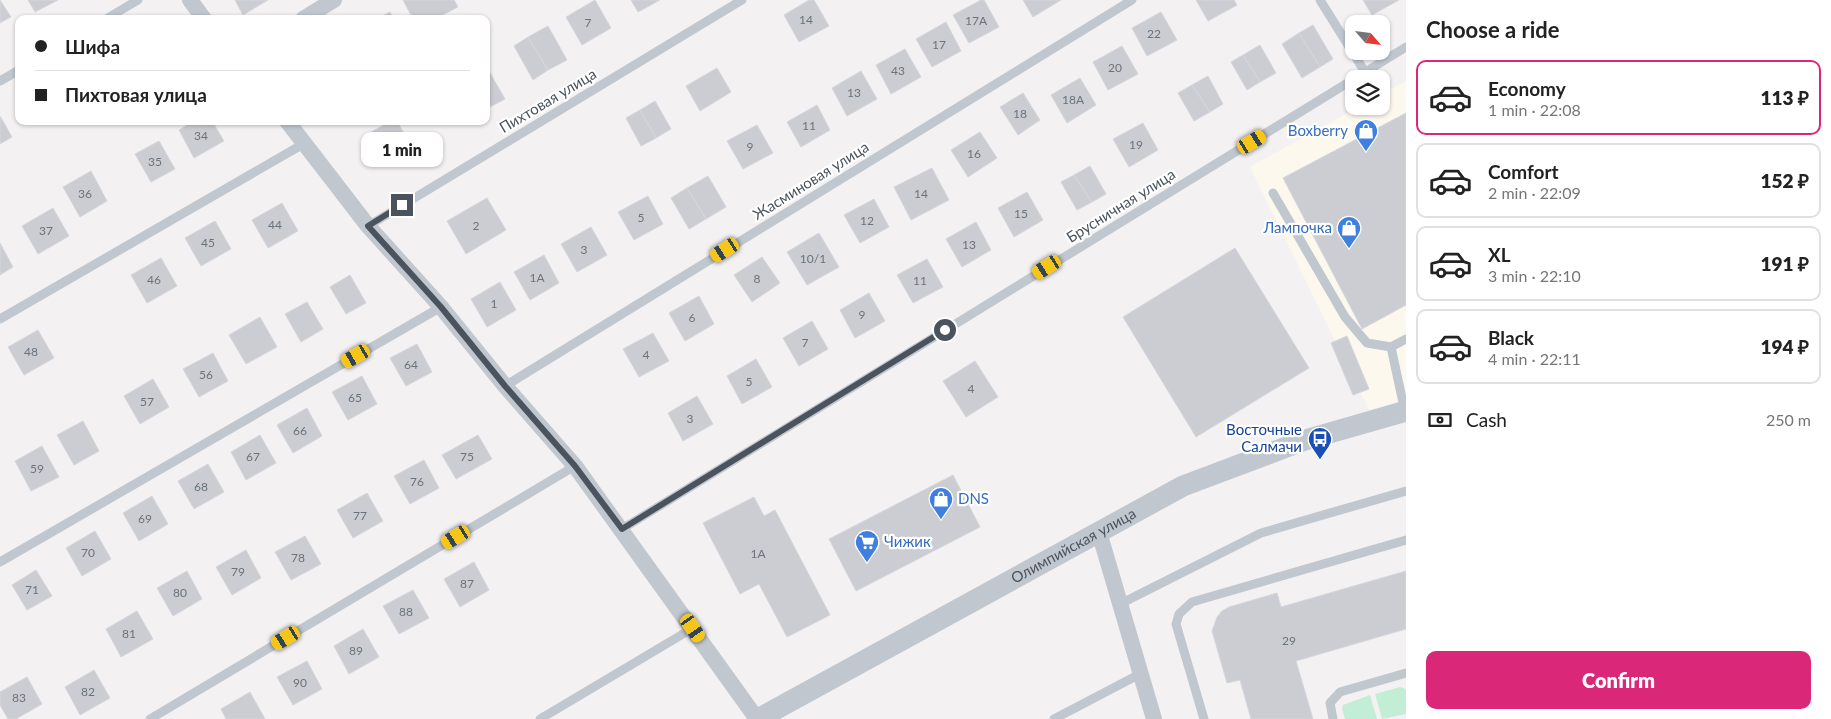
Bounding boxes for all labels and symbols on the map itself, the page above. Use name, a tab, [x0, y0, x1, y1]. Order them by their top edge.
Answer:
house number: 14	[799, 12, 813, 27]
house number: 17А	[965, 13, 988, 28]
house number: 7	[585, 15, 592, 30]
north arrow	[1345, 15, 1390, 60]
house number: 22	[1147, 26, 1161, 41]
house number: 17	[932, 37, 946, 52]
house number: 20	[1108, 60, 1122, 75]
house number: 43	[891, 63, 905, 78]
street label: Пихтовая улица	[496, 64, 599, 136]
house number: 13	[847, 85, 861, 100]
house number: 18А	[1062, 92, 1085, 107]
house number: 18	[1013, 106, 1027, 121]
house number: 11	[802, 118, 816, 133]
shop icon: Boxberry	[1353, 118, 1379, 152]
place label: Boxberry	[1288, 121, 1348, 139]
house number: 34	[194, 128, 208, 143]
car	[1235, 128, 1268, 156]
callout: 1 min	[361, 132, 443, 168]
street label: Жасминовая улица	[749, 137, 872, 223]
house number: 19	[1129, 137, 1143, 152]
house number: 9	[747, 139, 754, 154]
house number: 16	[967, 146, 981, 161]
house number: 35	[148, 154, 162, 169]
street label: Брусничная улица	[1063, 164, 1178, 246]
house number: 36	[78, 186, 92, 201]
house number: 14	[914, 186, 928, 201]
route end	[391, 194, 413, 216]
house number: 15	[1014, 206, 1028, 221]
house number: 5	[638, 210, 645, 225]
house number: 12	[860, 213, 874, 228]
shop icon: Лампочка	[1336, 215, 1362, 249]
house number: 44	[268, 217, 282, 232]
house number: 2	[473, 218, 480, 233]
place label: Лампочка	[1262, 218, 1332, 236]
house number: 37	[39, 223, 53, 238]
house number: 45	[201, 235, 215, 250]
car	[708, 236, 741, 264]
house number: 13	[962, 237, 976, 252]
house number: 3	[581, 242, 588, 257]
house number: 10/1	[800, 251, 826, 266]
car	[1030, 253, 1063, 281]
house number: 1А	[529, 270, 545, 285]
house number: 8	[754, 271, 761, 286]
house number: 46	[147, 272, 161, 287]
house number: 11	[913, 273, 927, 288]
house number: 1	[491, 296, 498, 311]
house number: 9	[859, 307, 866, 322]
house number: 6	[689, 310, 696, 325]
route start	[934, 319, 956, 341]
house number: 7	[802, 335, 809, 350]
car	[339, 342, 372, 370]
house number: 48	[24, 344, 38, 359]
house number: 4	[643, 347, 650, 362]
house number: 64	[404, 357, 418, 372]
house number: 56	[199, 367, 213, 382]
house number: 5	[746, 374, 753, 389]
house number: 4	[968, 381, 975, 396]
house number: 65	[348, 390, 362, 405]
house number: 57	[140, 394, 154, 409]
house number: 3	[687, 411, 694, 426]
place label: Восточные Салмачи	[1226, 420, 1302, 455]
house number: 66	[293, 423, 307, 438]
bus stop icon: Восточные Салмачи	[1307, 426, 1333, 460]
house number: 67	[246, 449, 260, 464]
house number: 75	[460, 449, 474, 464]
house number: 59	[30, 461, 44, 476]
house number: 76	[410, 474, 424, 489]
house number: 68	[194, 479, 208, 494]
shop icon: DNS	[928, 486, 954, 520]
place label: DNS	[958, 489, 989, 507]
street label: Олимпийская улица	[1008, 504, 1139, 587]
house number: 77	[353, 508, 367, 523]
house number: 69	[138, 511, 152, 526]
car	[439, 523, 472, 551]
supermarket icon: Чижик	[854, 529, 880, 563]
place label: Чижик	[884, 532, 931, 550]
house number: 70	[81, 545, 95, 560]
house number: 1А	[750, 546, 766, 561]
house number: 78	[291, 550, 305, 565]
house number: 79	[231, 564, 245, 579]
house number: 87	[460, 576, 474, 591]
house number: 71	[25, 582, 39, 597]
house number: 80	[173, 585, 187, 600]
house number: 88	[399, 604, 413, 619]
car	[678, 611, 707, 645]
car	[269, 624, 302, 652]
house number: 81	[122, 626, 136, 641]
house number: 29	[1282, 633, 1296, 648]
house number: 89	[349, 643, 363, 658]
house number: 90	[293, 675, 307, 690]
house number: 82	[81, 684, 95, 699]
house number: 83	[12, 690, 26, 705]

